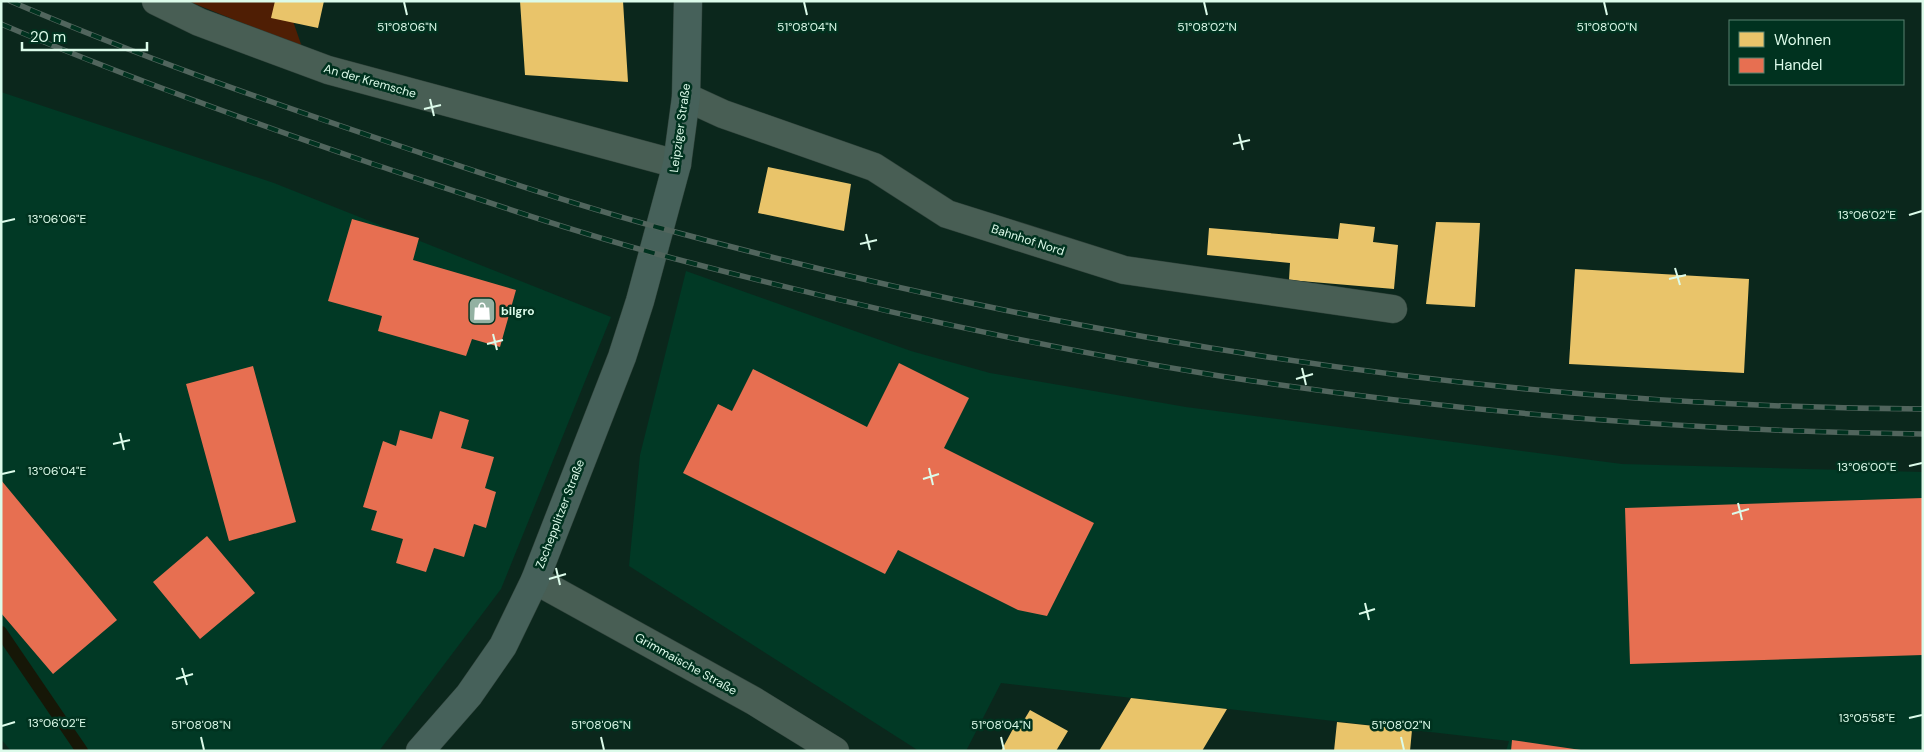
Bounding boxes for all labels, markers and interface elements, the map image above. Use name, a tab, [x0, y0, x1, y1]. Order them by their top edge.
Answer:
text: 51°08'06"N	[377, 19, 437, 35]
text: 51°08'04"N	[777, 19, 837, 35]
text: 51°08'02"N	[1177, 19, 1237, 35]
text: 51°08'00"N	[1577, 19, 1637, 35]
scale bar	[22, 20, 148, 52]
legend	[1729, 20, 1904, 85]
text: 20 m	[30, 27, 66, 47]
text: Wohnen	[1774, 30, 1831, 50]
text: Handel	[1774, 55, 1822, 75]
street label: An der Kremsche	[322, 60, 418, 102]
street label: Leipziger Straße	[666, 82, 694, 174]
text: 13°06'02"E	[1838, 207, 1896, 223]
text: 13°06'06"E	[28, 211, 87, 227]
street label: Bahnhof Nord	[989, 221, 1067, 259]
shop icon: bilgro	[467, 296, 497, 326]
place label: bilgro	[501, 303, 535, 319]
street label: Zschepplitzer Straße	[532, 457, 588, 571]
text: 13°06'00"E	[1837, 459, 1897, 475]
text: 13°06'04"E	[28, 463, 86, 479]
street label: Grimmaische Straße	[632, 629, 740, 699]
text: 13°05'58"E	[1839, 710, 1896, 726]
text: 13°06'02"E	[28, 715, 86, 731]
text: 51°08'08"N	[171, 717, 231, 733]
text: 51°08'06"N	[571, 717, 631, 733]
text: 51°08'04"N	[971, 717, 1031, 733]
text: 51°08'02"N	[1371, 717, 1431, 733]

